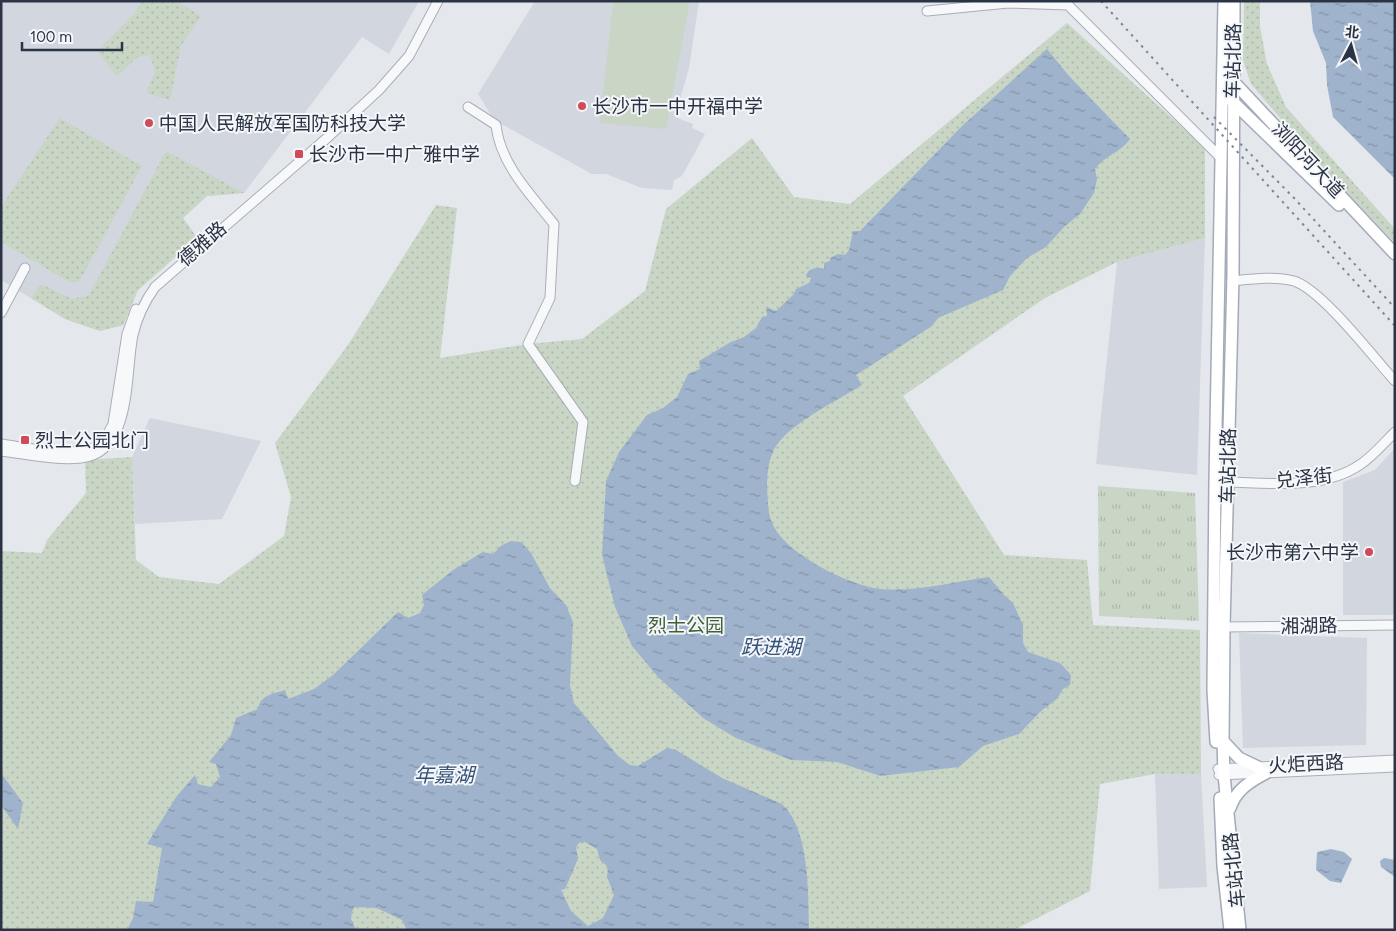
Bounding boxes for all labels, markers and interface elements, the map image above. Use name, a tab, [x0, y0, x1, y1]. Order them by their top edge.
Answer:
scale bar	[22, 20, 122, 52]
north arrow	[1326, 20, 1376, 70]
street label: 车站北路	[1221, 23, 1245, 99]
text: 北	[1344, 23, 1360, 42]
text: 100 m	[30, 28, 72, 46]
place label: 长沙市一中开福中学	[592, 95, 763, 118]
marker: 长沙市一中开福中学	[576, 100, 588, 112]
place label: 中国人民解放军国防科技大学	[159, 112, 406, 135]
marker: 中国人民解放军国防科技大学	[143, 117, 155, 129]
street label: 浏阳河大道	[1267, 117, 1349, 203]
place label: 长沙市一中广雅中学	[309, 143, 480, 166]
marker: 长沙市一中广雅中学	[293, 148, 305, 160]
street label: 德雅路	[173, 217, 231, 271]
street label: 车站北路	[1216, 428, 1240, 504]
place label: 烈士公园北门	[35, 429, 149, 452]
marker: 烈士公园北门	[19, 434, 31, 446]
street label: 兑泽街	[1274, 464, 1334, 492]
place label: 长沙市第六中学	[1226, 541, 1359, 564]
marker: 长沙市第六中学	[1363, 546, 1375, 558]
park label: 烈士公园	[648, 614, 724, 637]
street label: 湘湖路	[1280, 614, 1338, 638]
water label: 跃进湖	[741, 635, 804, 659]
street label: 火炬西路	[1267, 751, 1345, 777]
water label: 年嘉湖	[414, 763, 477, 787]
street label: 车站北路	[1219, 831, 1249, 909]

